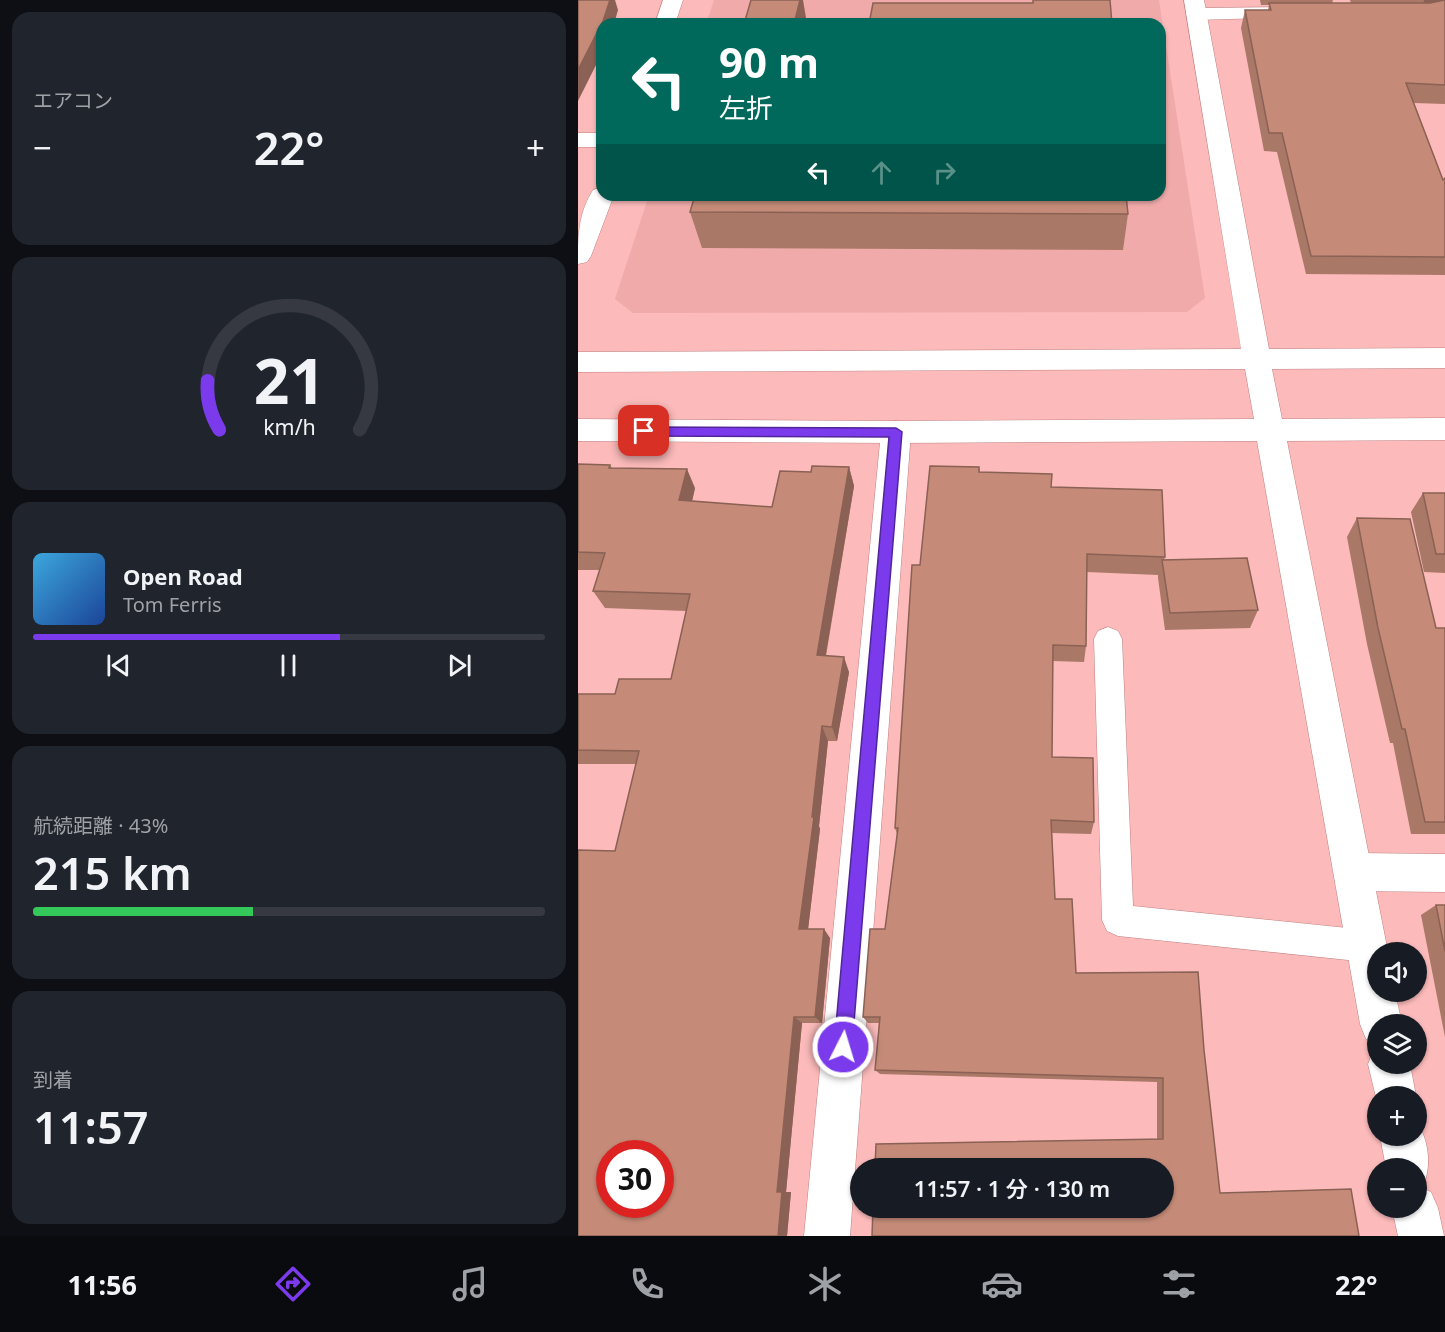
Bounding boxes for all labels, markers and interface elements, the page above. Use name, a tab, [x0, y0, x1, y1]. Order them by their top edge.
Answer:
text: 90 m	[719, 33, 819, 90]
icon: left	[620, 42, 698, 120]
text: エアコン	[33, 87, 113, 114]
text: 左折	[719, 89, 773, 126]
text: 22°	[254, 117, 324, 178]
text: −	[33, 125, 52, 170]
text: +	[526, 125, 545, 170]
icon: left	[802, 156, 835, 189]
icon: ahead	[865, 156, 898, 189]
icon: right	[928, 156, 961, 189]
text: 21	[253, 337, 325, 422]
pin	[618, 405, 669, 456]
text: km/h	[263, 413, 315, 442]
icon: arrive	[627, 414, 660, 447]
text: Open Road	[123, 561, 243, 591]
text: Tom Ferris	[123, 591, 222, 618]
icon: previous	[102, 649, 135, 682]
icon: pause	[272, 649, 305, 682]
icon: next	[443, 649, 476, 682]
text: 航続距離 · 43%	[33, 812, 168, 839]
text: 215 km	[33, 842, 192, 903]
map controls	[1367, 942, 1427, 1218]
button: sound	[1367, 942, 1427, 1002]
button: layers	[1367, 1014, 1427, 1074]
position arrow	[811, 1015, 875, 1079]
text: 到着	[33, 1066, 73, 1093]
button: +	[1367, 1086, 1427, 1146]
text: 11:57	[33, 1096, 148, 1157]
speed limit sign: 30	[596, 1140, 674, 1218]
button: −	[1367, 1158, 1427, 1218]
text: 11:57 · 1 分 · 130 m	[914, 1173, 1110, 1203]
icon: directions	[272, 1263, 314, 1305]
icon: music	[449, 1263, 491, 1305]
icon: phone	[626, 1263, 668, 1305]
icon: climate	[804, 1263, 846, 1305]
icon: car	[981, 1263, 1023, 1305]
icon: filters	[1158, 1263, 1200, 1305]
text: 11:56	[68, 1266, 137, 1303]
text: 22°	[1335, 1266, 1377, 1303]

